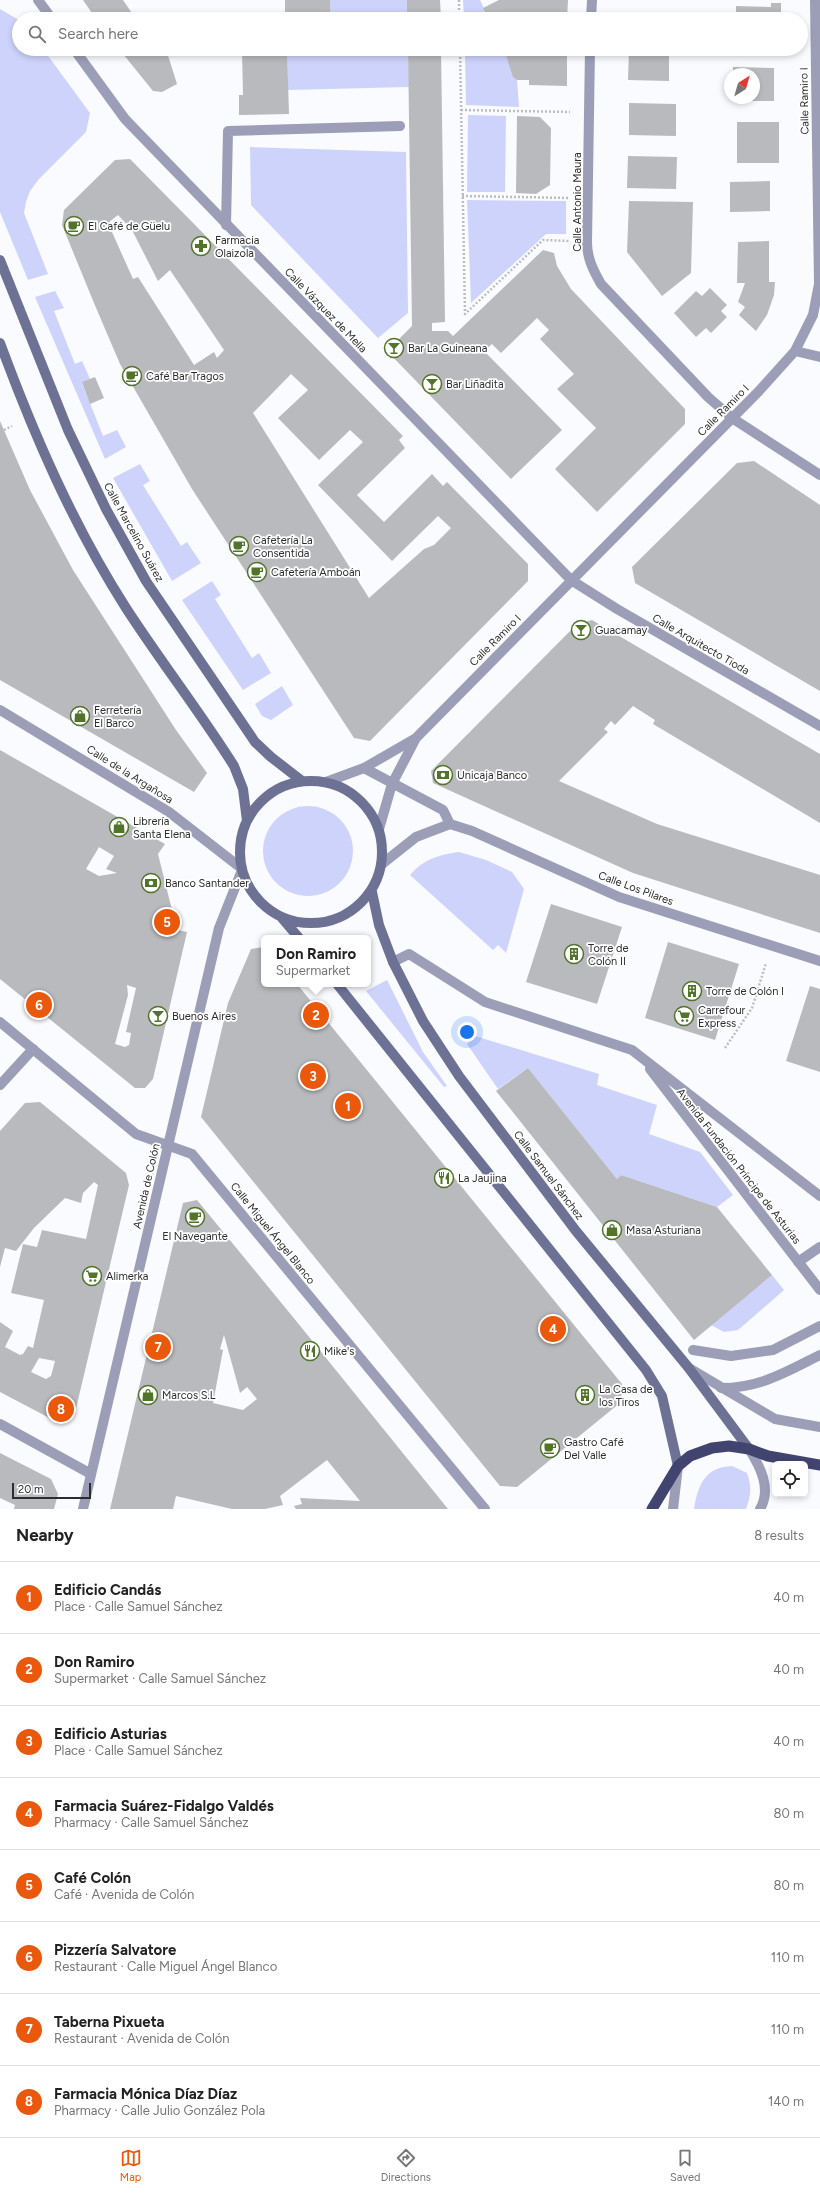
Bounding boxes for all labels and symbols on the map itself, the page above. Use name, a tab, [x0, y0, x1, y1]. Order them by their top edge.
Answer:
street label: Calle Ramiro I	[797, 67, 812, 135]
north arrow	[724, 68, 760, 104]
street label: Calle Antonio Maura	[571, 152, 584, 252]
cafe icon: El Café de Güelu	[63, 215, 85, 237]
place label: El Café de Güelu	[88, 220, 170, 233]
place label: Farmacia Olaizola	[215, 234, 259, 260]
pharmacy icon: Farmacia Olaizola	[190, 235, 212, 257]
street label: Calle Vázquez de Mella	[282, 265, 370, 355]
bar icon: Bar La Guineana	[383, 337, 405, 359]
place label: Bar La Guineana	[408, 342, 487, 355]
cafe icon: Café Bar Tragos	[121, 365, 143, 387]
place label: Café Bar Tragos	[146, 370, 224, 383]
bar icon: Bar Liñadita	[421, 373, 443, 395]
place label: Bar Liñadita	[446, 378, 504, 391]
street label: Calle Ramiro I	[695, 382, 752, 439]
street label: Calle Marcelino Suárez	[101, 480, 166, 584]
place label: Cafetería La Consentida	[253, 534, 313, 560]
cafe icon: Cafetería La Consentida	[228, 535, 250, 557]
cafe icon: Cafetería Amboán	[246, 561, 268, 583]
place label: Cafetería Amboán	[271, 566, 361, 579]
street label: Calle Arquitecto Tioda	[650, 611, 752, 677]
street label: Calle Ramiro I	[467, 612, 524, 669]
bar icon: Guacamay	[570, 619, 592, 641]
place label: Guacamay	[595, 624, 648, 637]
place label: Ferretería El Barco	[94, 704, 141, 730]
shop icon: Ferretería El Barco	[69, 705, 91, 727]
street label: Calle de la Argañosa	[84, 743, 175, 806]
bank icon: Unicaja Banco	[432, 764, 454, 786]
place label: Unicaja Banco	[457, 769, 527, 782]
place label: Librería Santa Elena	[133, 815, 191, 841]
shop icon: Librería Santa Elena	[108, 816, 130, 838]
street label: Calle Los Pilares	[597, 869, 675, 908]
bank icon: Banco Santander	[140, 872, 162, 894]
place label: Banco Santander	[165, 877, 249, 890]
pin: 5	[154, 907, 180, 937]
place label: Torre de Colón II	[588, 942, 628, 968]
building icon: Torre de Colón II	[563, 943, 585, 965]
building icon: Torre de Colón I	[681, 980, 703, 1002]
place label: Torre de Colón I	[706, 985, 784, 998]
pin: 6	[26, 990, 52, 1020]
pin: 2	[303, 1000, 329, 1030]
place label: Carrefour Express	[698, 1004, 746, 1030]
bar icon: Buenos Aires	[147, 1005, 169, 1027]
supermarket icon: Carrefour Express	[673, 1005, 695, 1027]
place label: Buenos Aires	[172, 1010, 236, 1023]
your location	[457, 1022, 477, 1042]
pin: 3	[300, 1061, 326, 1091]
street label: Avenida Fundación Príncipe de Asturias	[674, 1086, 803, 1247]
pin: 1	[335, 1091, 361, 1121]
street label: Calle Samuel Sánchez	[511, 1128, 586, 1222]
street label: Avenida de Colón	[130, 1142, 163, 1230]
restaurant icon: La Jaujina	[433, 1167, 455, 1189]
place label: La Jaujina	[458, 1172, 507, 1185]
street label: Calle Miguel Ángel Blanco	[228, 1180, 318, 1287]
cafe icon: El Navegante	[184, 1206, 206, 1228]
shop icon: Masa Asturiana	[601, 1219, 623, 1241]
place label: Masa Asturiana	[626, 1224, 701, 1237]
place label: El Navegante	[162, 1230, 228, 1243]
supermarket icon: Alimerka	[81, 1265, 103, 1287]
place label: Alimerka	[106, 1270, 148, 1283]
pin: 4	[540, 1314, 566, 1344]
pin: 7	[145, 1332, 171, 1362]
restaurant icon: Mike's	[299, 1340, 321, 1362]
place label: Mike's	[324, 1345, 354, 1358]
place label: La Casa de los Tiros	[599, 1383, 653, 1409]
shop icon: Marcos S.L	[137, 1384, 159, 1406]
building icon: La Casa de los Tiros	[574, 1384, 596, 1406]
place label: Marcos S.L	[162, 1389, 216, 1402]
pin: 8	[48, 1394, 74, 1424]
place label: Gastro Café Del Valle	[564, 1436, 624, 1462]
cafe icon: Gastro Café Del Valle	[539, 1437, 561, 1459]
scale bar	[12, 1481, 91, 1500]

